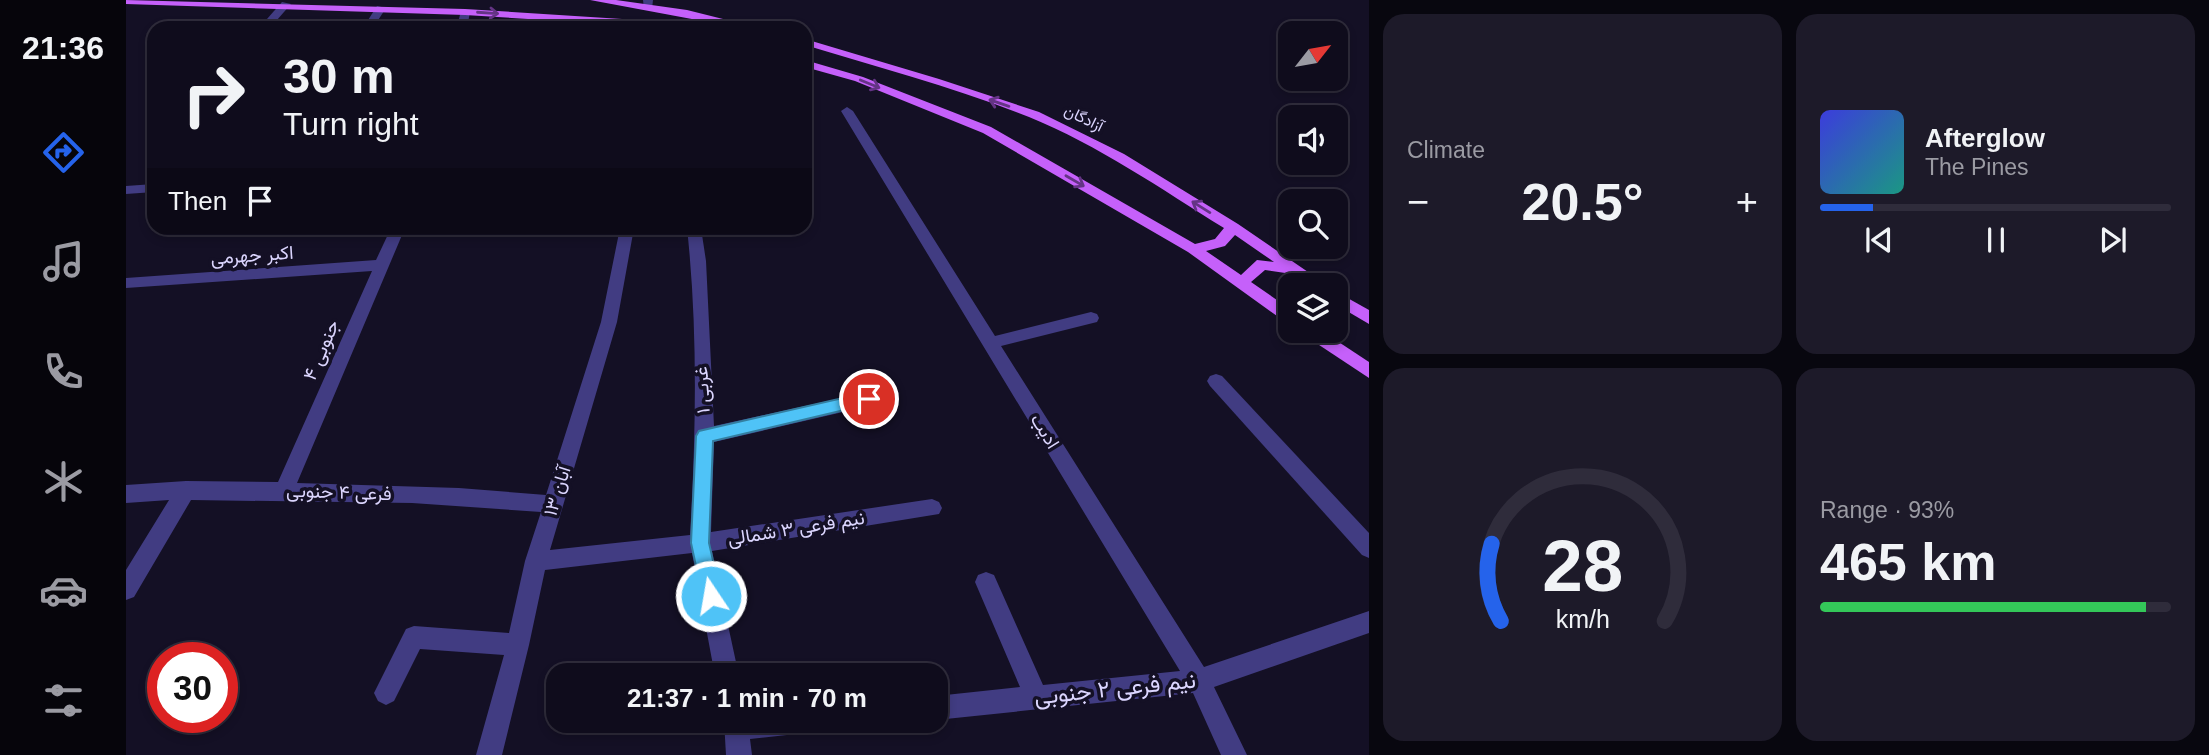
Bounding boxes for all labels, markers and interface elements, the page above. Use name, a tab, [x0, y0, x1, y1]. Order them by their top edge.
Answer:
one-way arrow	[476, 7, 499, 20]
north arrow	[1278, 21, 1348, 91]
map controls	[1278, 21, 1348, 343]
text: 21:36	[22, 30, 104, 66]
icon: right	[168, 49, 259, 140]
text: 30 m	[283, 49, 395, 103]
one-way arrow	[859, 78, 880, 91]
one-way arrow	[989, 96, 1011, 108]
street label: آزادگان	[1061, 101, 1107, 137]
button: sound	[1278, 105, 1348, 175]
text: Turn right	[283, 106, 419, 142]
text: Afterglow	[1925, 123, 2045, 153]
icon: directions	[39, 128, 88, 177]
text: Climate	[1407, 137, 1485, 163]
text: The Pines	[1925, 154, 2029, 180]
text: 20.5°	[1521, 173, 1644, 231]
one-way arrow	[1064, 175, 1085, 188]
text: −	[1407, 181, 1429, 223]
text: +	[1736, 181, 1758, 223]
icon: arrive	[241, 182, 279, 220]
text: Then	[168, 186, 227, 216]
button: search	[1278, 189, 1348, 259]
one-way arrow	[1191, 200, 1211, 214]
icon: previous	[1860, 221, 1898, 259]
icon: pause	[1977, 221, 2015, 259]
icon: next	[2094, 221, 2132, 259]
icon: music	[39, 237, 88, 286]
street label: اکبر جهرمی	[210, 242, 294, 269]
button: layers	[1278, 273, 1348, 343]
street label: ۴ جنوبی	[299, 317, 344, 384]
icon: phone	[39, 347, 88, 396]
street label: ۱ غربی	[690, 366, 715, 414]
pin	[839, 369, 899, 429]
icon: arrive	[850, 380, 888, 418]
street label: اديب	[1025, 410, 1064, 453]
icon: climate	[39, 457, 88, 506]
street label: ۱۳ آبان	[539, 462, 576, 519]
street label: فرعی ۴ جنوبی	[286, 480, 392, 505]
text: Range · 93%	[1820, 497, 1954, 523]
street label: نیم فرعی ۳ شمالی	[726, 507, 866, 551]
text: 28	[1542, 525, 1623, 606]
text: 465 km	[1820, 533, 1996, 591]
position arrow	[674, 559, 748, 633]
icon: car	[39, 566, 88, 615]
text: km/h	[1555, 604, 1610, 632]
speed limit sign: 30	[147, 642, 238, 733]
street label: نیم فرعی ۲ جنوبی	[1033, 667, 1197, 711]
icon: filters	[39, 676, 88, 725]
text: 21:37 · 1 min · 70 m	[627, 683, 867, 713]

